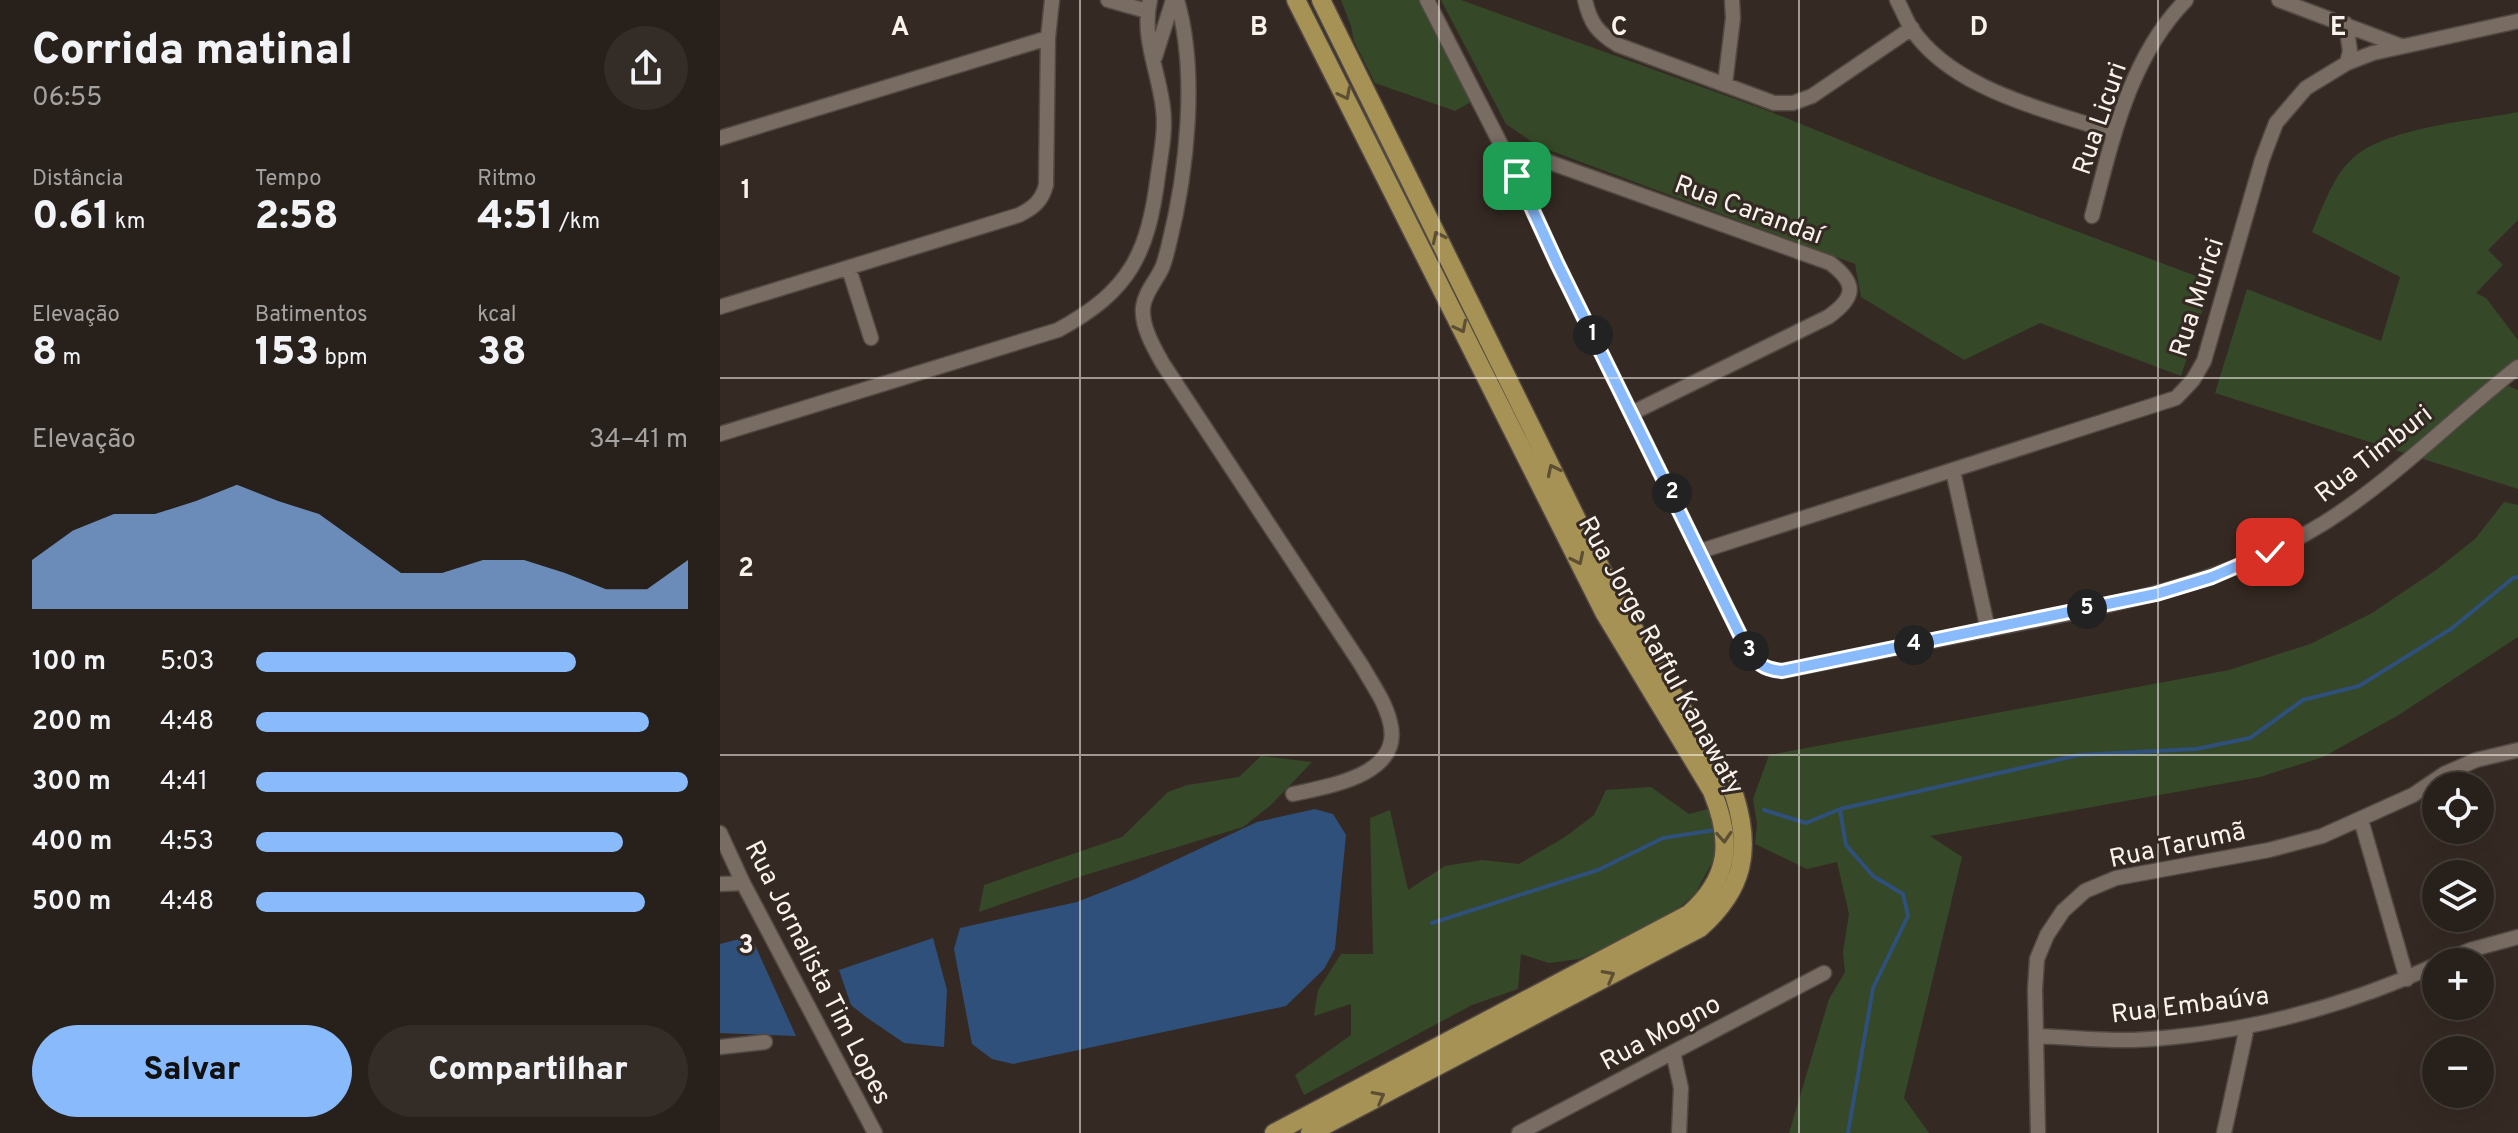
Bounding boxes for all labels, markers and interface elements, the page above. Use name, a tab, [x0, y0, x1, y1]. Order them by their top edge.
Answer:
text: A	[891, 12, 909, 45]
text: B	[1250, 12, 1268, 45]
text: C	[1611, 12, 1627, 45]
text: D	[1970, 12, 1988, 45]
text: E	[2330, 12, 2346, 45]
text: Corrida matinal	[32, 24, 353, 80]
button: share	[604, 26, 688, 110]
street label: Rua Licuri	[2067, 58, 2136, 179]
text: 06:55	[32, 82, 102, 115]
one-way arrow	[1335, 86, 1351, 101]
pin	[1483, 142, 1551, 210]
icon: arrive	[1495, 154, 1539, 198]
text: Distância	[32, 166, 123, 193]
text: Tempo	[255, 166, 322, 193]
text: Ritmo	[477, 166, 536, 193]
street label: Rua Carandaí	[1669, 169, 1829, 254]
text: 1	[741, 175, 751, 208]
text: 0.61	[32, 193, 110, 243]
text: 2:58	[255, 193, 339, 243]
text: 4:51	[477, 193, 554, 243]
text: km	[110, 209, 145, 236]
text: /km	[554, 209, 600, 236]
one-way arrow	[1432, 230, 1448, 245]
street label: Rua Murici	[2164, 234, 2233, 362]
text: Elevação	[32, 302, 120, 329]
text: Batimentos	[255, 302, 368, 329]
text: kcal	[477, 302, 516, 329]
pin: 1	[1573, 315, 1613, 355]
one-way arrow	[1452, 318, 1467, 333]
text: 1	[1589, 321, 1597, 348]
text: 8	[32, 329, 57, 379]
text: 153	[255, 329, 319, 379]
text: 38	[477, 329, 527, 379]
text: m	[57, 345, 81, 372]
text: bpm	[319, 345, 368, 372]
street label: Rua Timburi	[2309, 399, 2440, 511]
text: Elevação	[32, 424, 136, 457]
text: 34–41 m	[589, 424, 688, 457]
one-way arrow	[1547, 464, 1562, 479]
pin: 2	[1652, 473, 1692, 513]
text: 2	[1665, 479, 1679, 506]
street label: Rua Jorge Rafful Kanawaty	[1569, 511, 1750, 801]
pin	[2236, 518, 2304, 586]
icon: check	[2248, 530, 2292, 574]
one-way arrow	[1568, 551, 1583, 566]
text: 2	[738, 553, 754, 586]
pin: 5	[2067, 589, 2107, 629]
text: 5	[2080, 595, 2094, 622]
pin: 4	[1894, 625, 1934, 665]
pin: 3	[1729, 631, 1769, 671]
text: 4	[1907, 631, 1921, 658]
text: 3	[1742, 637, 1756, 664]
text: 100 m	[32, 646, 106, 679]
text: 5:03	[160, 646, 214, 679]
text: 200 m	[32, 706, 111, 739]
text: 4:48	[160, 706, 214, 739]
text: 300 m	[32, 766, 111, 799]
text: 4:41	[160, 766, 208, 799]
map controls	[2422, 772, 2494, 1108]
button: locate	[2422, 772, 2494, 844]
street label: Rua Tarumã	[2106, 816, 2249, 877]
text: 400 m	[32, 826, 112, 859]
text: 4:53	[160, 826, 214, 859]
one-way arrow	[1715, 831, 1732, 844]
street label: Rua Jornalista Tim Lopes	[736, 836, 898, 1111]
button: layers	[2422, 860, 2494, 932]
text: 500 m	[32, 886, 111, 919]
text: 4:48	[160, 886, 214, 919]
text: 3	[738, 930, 754, 963]
button: +	[2422, 948, 2494, 1020]
one-way arrow	[1601, 970, 1616, 985]
street label: Rua Embaúva	[2110, 980, 2271, 1033]
street label: Rua Mogno	[1595, 989, 1727, 1080]
button: Salvar	[32, 1025, 352, 1117]
button: Compartilhar	[368, 1025, 688, 1117]
button: −	[2422, 1036, 2494, 1108]
one-way arrow	[1370, 1091, 1385, 1106]

